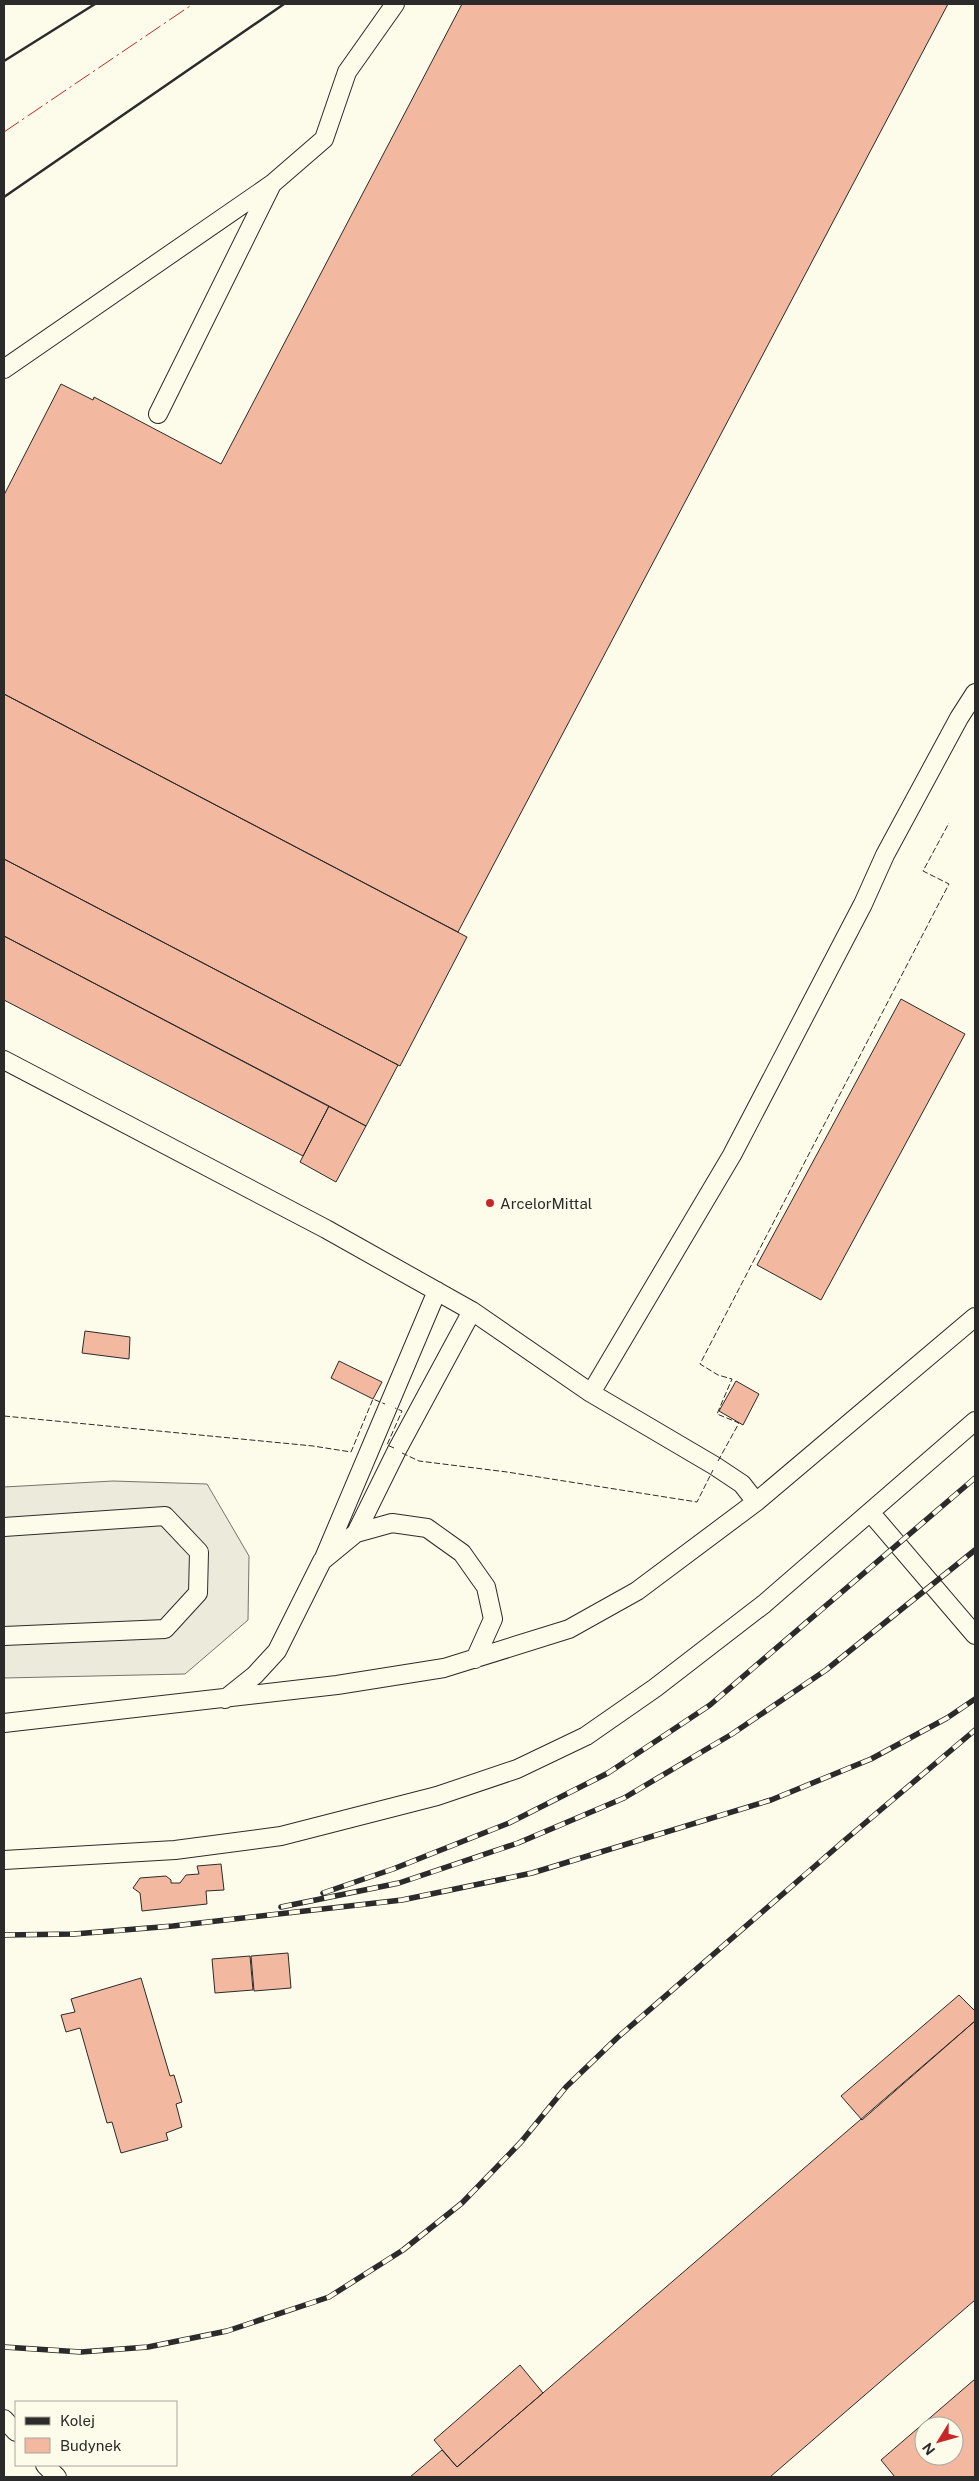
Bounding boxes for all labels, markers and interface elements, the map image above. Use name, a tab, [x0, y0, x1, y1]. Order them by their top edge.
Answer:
place label: ArcelorMittal	[500, 1195, 592, 1212]
marker: ArcelorMittal	[484, 1197, 496, 1209]
legend	[15, 2401, 178, 2466]
text: Kolej	[60, 2412, 95, 2429]
north arrow	[914, 2416, 964, 2466]
text: Budynek	[60, 2437, 121, 2454]
text: N	[919, 2440, 938, 2458]

